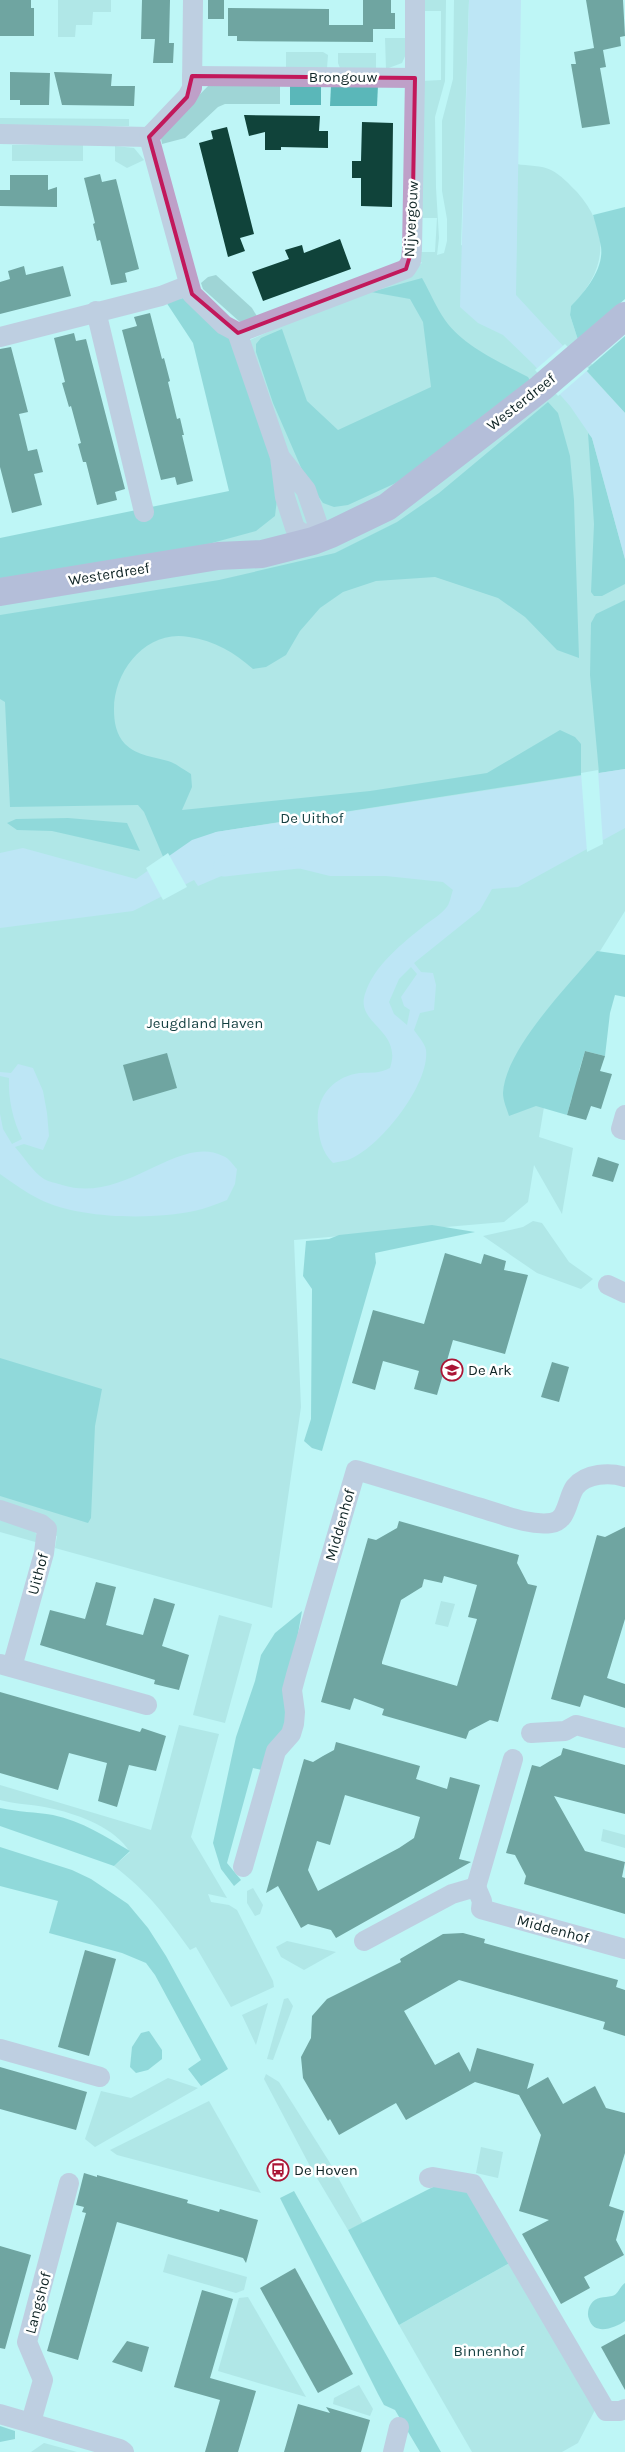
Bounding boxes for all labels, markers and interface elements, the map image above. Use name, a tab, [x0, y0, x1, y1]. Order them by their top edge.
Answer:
street label: Brongouw	[309, 68, 377, 86]
street label: Nijvergouw	[400, 180, 422, 258]
street label: Westerdreef	[483, 369, 560, 434]
street label: Westerdreef	[67, 559, 152, 589]
park label: De Uithof	[280, 809, 345, 827]
park label: Jeugdland Haven	[147, 1014, 263, 1032]
school or university icon: De Ark	[440, 1358, 464, 1382]
place label: De Ark	[468, 1361, 512, 1379]
street label: Middenhof	[321, 1486, 359, 1563]
street label: Uithof	[24, 1550, 52, 1597]
street label: Middenhof	[515, 1911, 592, 1948]
bus stop icon: De Hoven	[266, 2158, 290, 2182]
place label: De Hoven	[294, 2161, 358, 2179]
street label: Langshof	[21, 2269, 55, 2336]
park label: Binnenhof	[453, 2342, 525, 2360]

